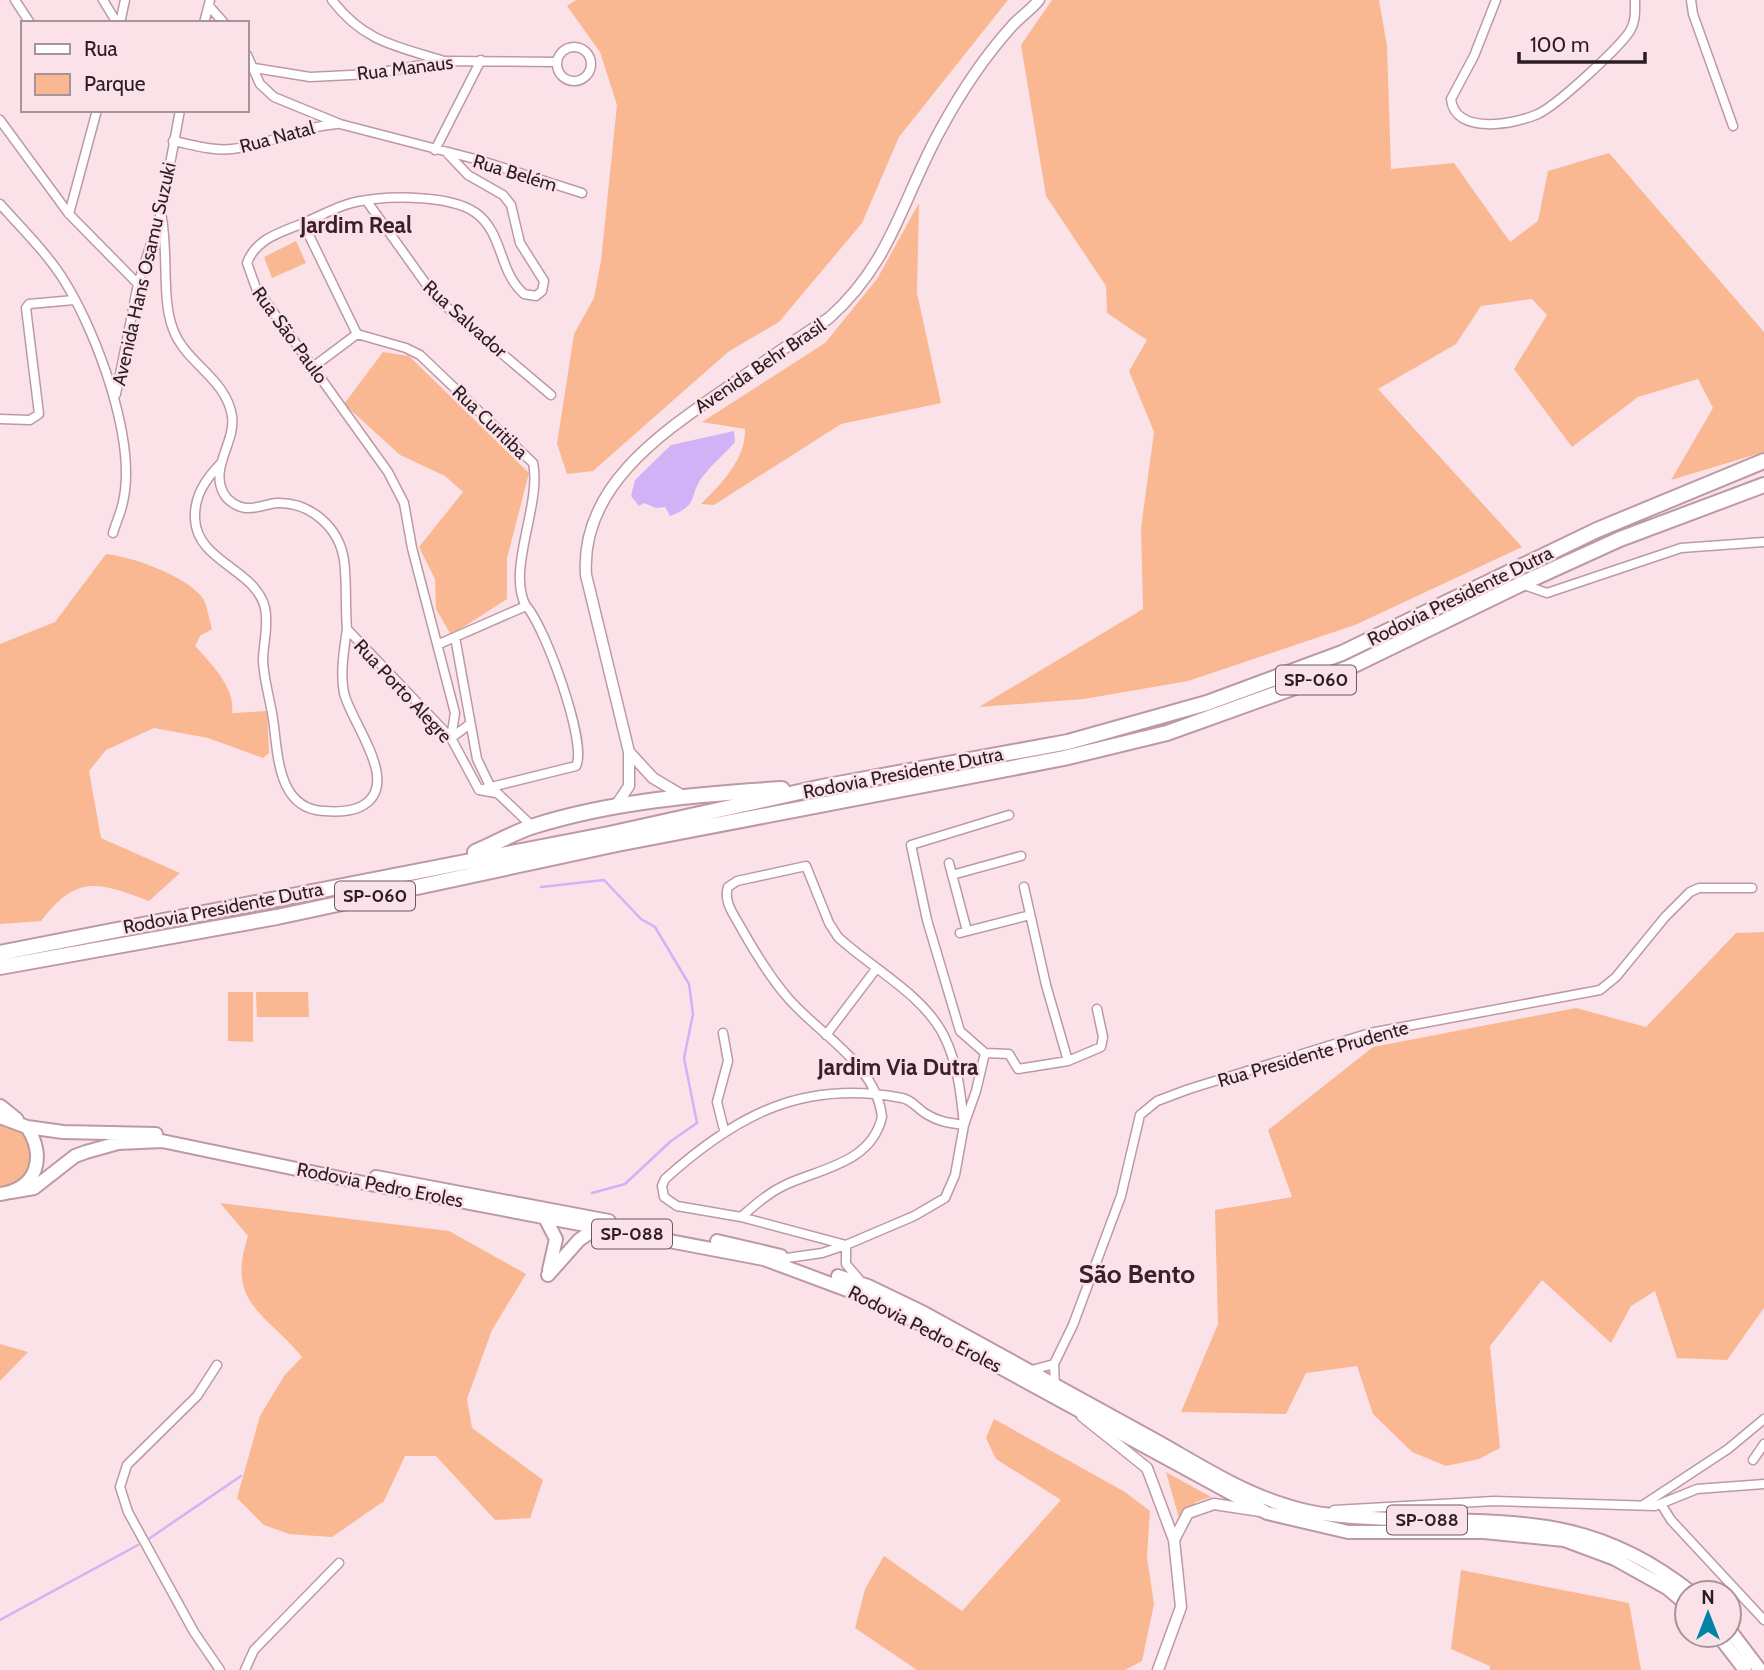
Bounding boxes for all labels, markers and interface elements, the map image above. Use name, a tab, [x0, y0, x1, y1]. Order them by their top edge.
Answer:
legend	[21, 21, 248, 112]
scale bar	[1519, 21, 1645, 65]
text: 100 m	[1530, 32, 1589, 57]
text: Rua	[84, 36, 118, 61]
street label: Rua Manaus	[356, 51, 454, 85]
text: Parque	[84, 71, 146, 96]
street label: Rua Natal	[237, 116, 318, 158]
street label: Rua Belém	[470, 149, 560, 197]
street label: Avenida Hans Osamu Suzuki	[107, 160, 181, 388]
district label: Jardim Real	[299, 211, 412, 239]
street label: Rua Salvador	[418, 275, 512, 363]
street label: Rua São Paulo	[247, 282, 333, 388]
street label: Avenida Behr Brasil	[690, 313, 830, 418]
street label: Rua Curitiba	[447, 380, 533, 464]
street label: Rodovia Presidente Dutra	[1364, 541, 1556, 651]
street label: Rua Porto Alegre	[349, 634, 457, 748]
road number: SP-060	[1276, 666, 1356, 694]
street label: Rodovia Presidente Dutra	[801, 742, 1005, 804]
street label: Rodovia Presidente Dutra	[121, 877, 325, 939]
road number: SP-060	[335, 882, 415, 911]
street label: Rua Presidente Prudente	[1215, 1016, 1411, 1092]
district label: Jardim Via Dutra	[816, 1053, 979, 1081]
street label: Rodovia Pedro Eroles	[295, 1158, 465, 1212]
road number: SP-088	[592, 1219, 672, 1248]
district label: São Bento	[1079, 1258, 1195, 1290]
street label: Rodovia Pedro Eroles	[844, 1280, 1006, 1378]
road number: SP-088	[1387, 1506, 1467, 1534]
north arrow	[1673, 1579, 1743, 1649]
text: N	[1701, 1586, 1715, 1609]

